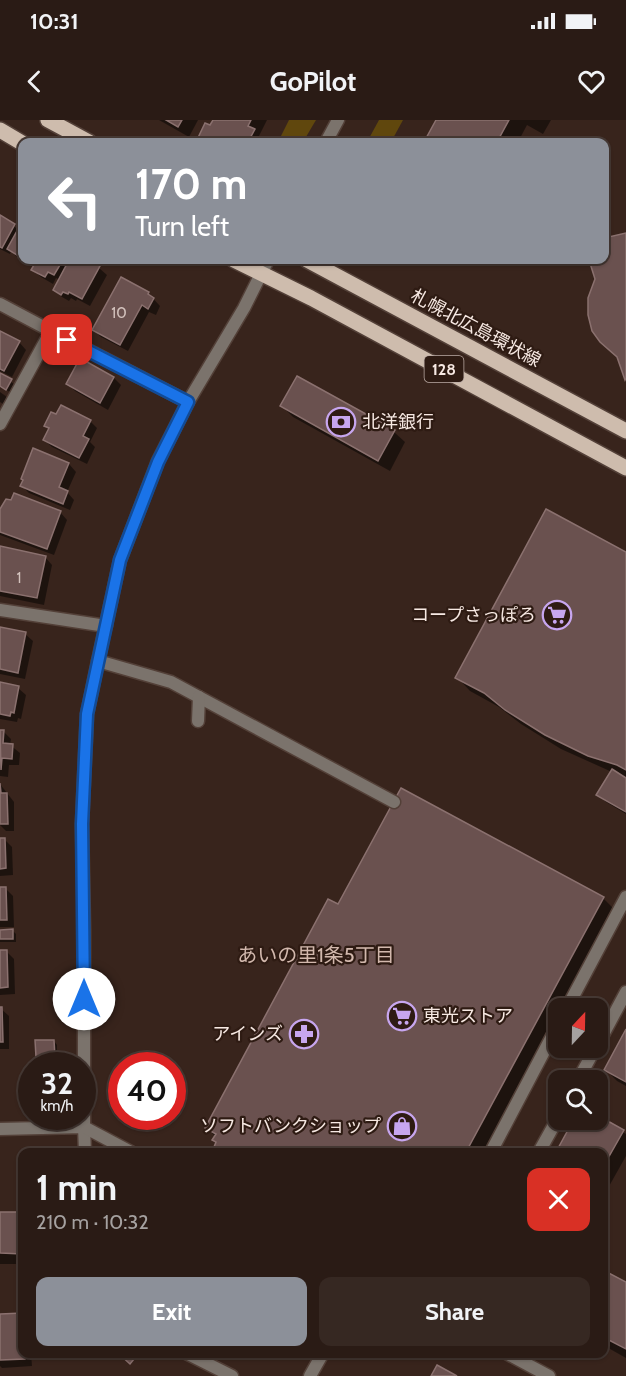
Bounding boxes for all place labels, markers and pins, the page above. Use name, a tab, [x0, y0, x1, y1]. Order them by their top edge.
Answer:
pin	[41, 314, 92, 365]
bank icon: 北洋銀行	[325, 406, 357, 438]
place label: 北洋銀行	[362, 411, 434, 433]
supermarket icon: コープさっぽろ	[541, 599, 573, 631]
place label: コープさっぽろ	[411, 604, 536, 626]
supermarket icon: 東光ストア	[386, 1000, 418, 1032]
place label: 東光ストア	[423, 1005, 513, 1027]
pharmacy icon: アインズ	[288, 1018, 320, 1050]
place label: アインズ	[212, 1023, 283, 1045]
shop icon: ソフトバンクショップ	[386, 1110, 418, 1142]
place label: ソフトバンクショップ	[200, 1115, 381, 1137]

